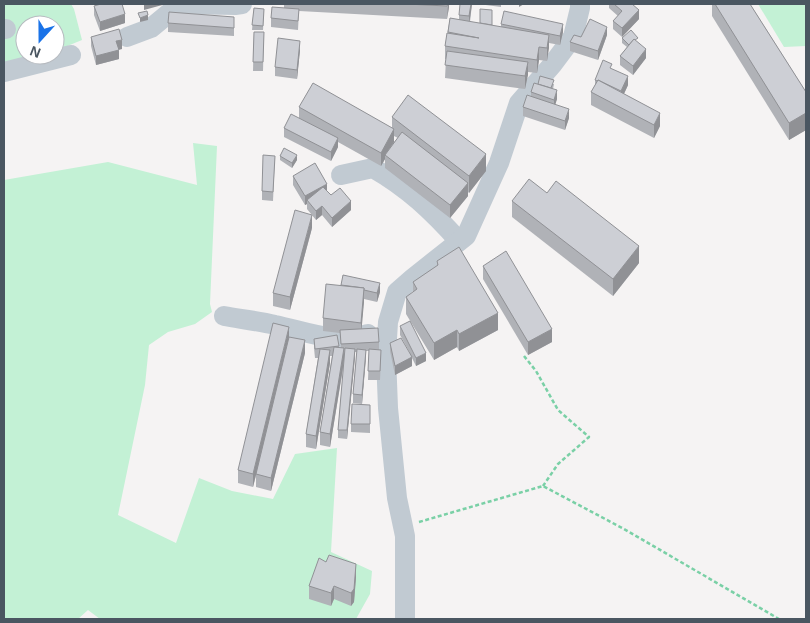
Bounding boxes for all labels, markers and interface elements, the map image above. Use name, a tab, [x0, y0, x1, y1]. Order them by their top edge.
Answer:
north arrow	[15, 15, 65, 65]
text: N	[28, 43, 43, 61]

